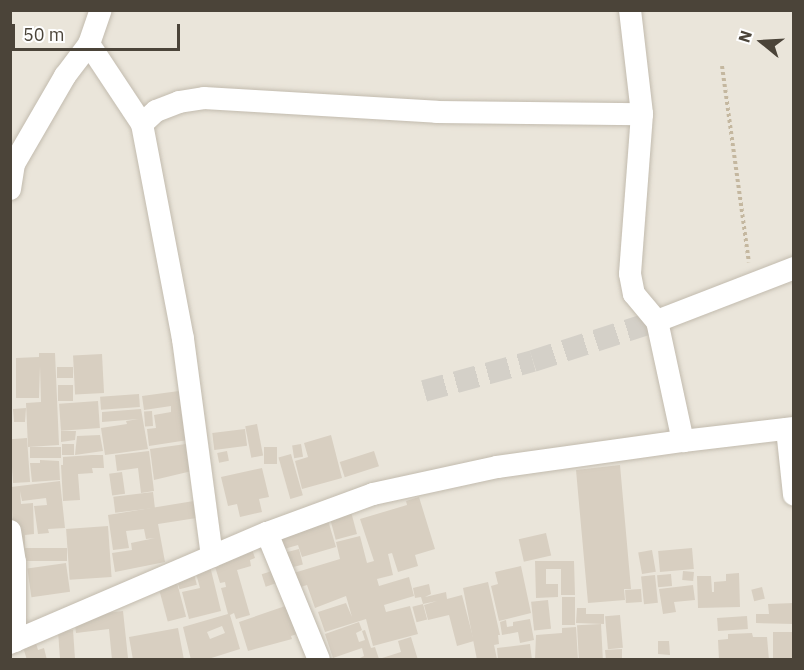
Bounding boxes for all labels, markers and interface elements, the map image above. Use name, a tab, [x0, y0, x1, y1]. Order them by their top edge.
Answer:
scale bar	[15, 12, 183, 50]
north arrow	[732, 12, 792, 72]
text: 50 m	[23, 23, 65, 46]
text: N	[734, 28, 756, 45]

